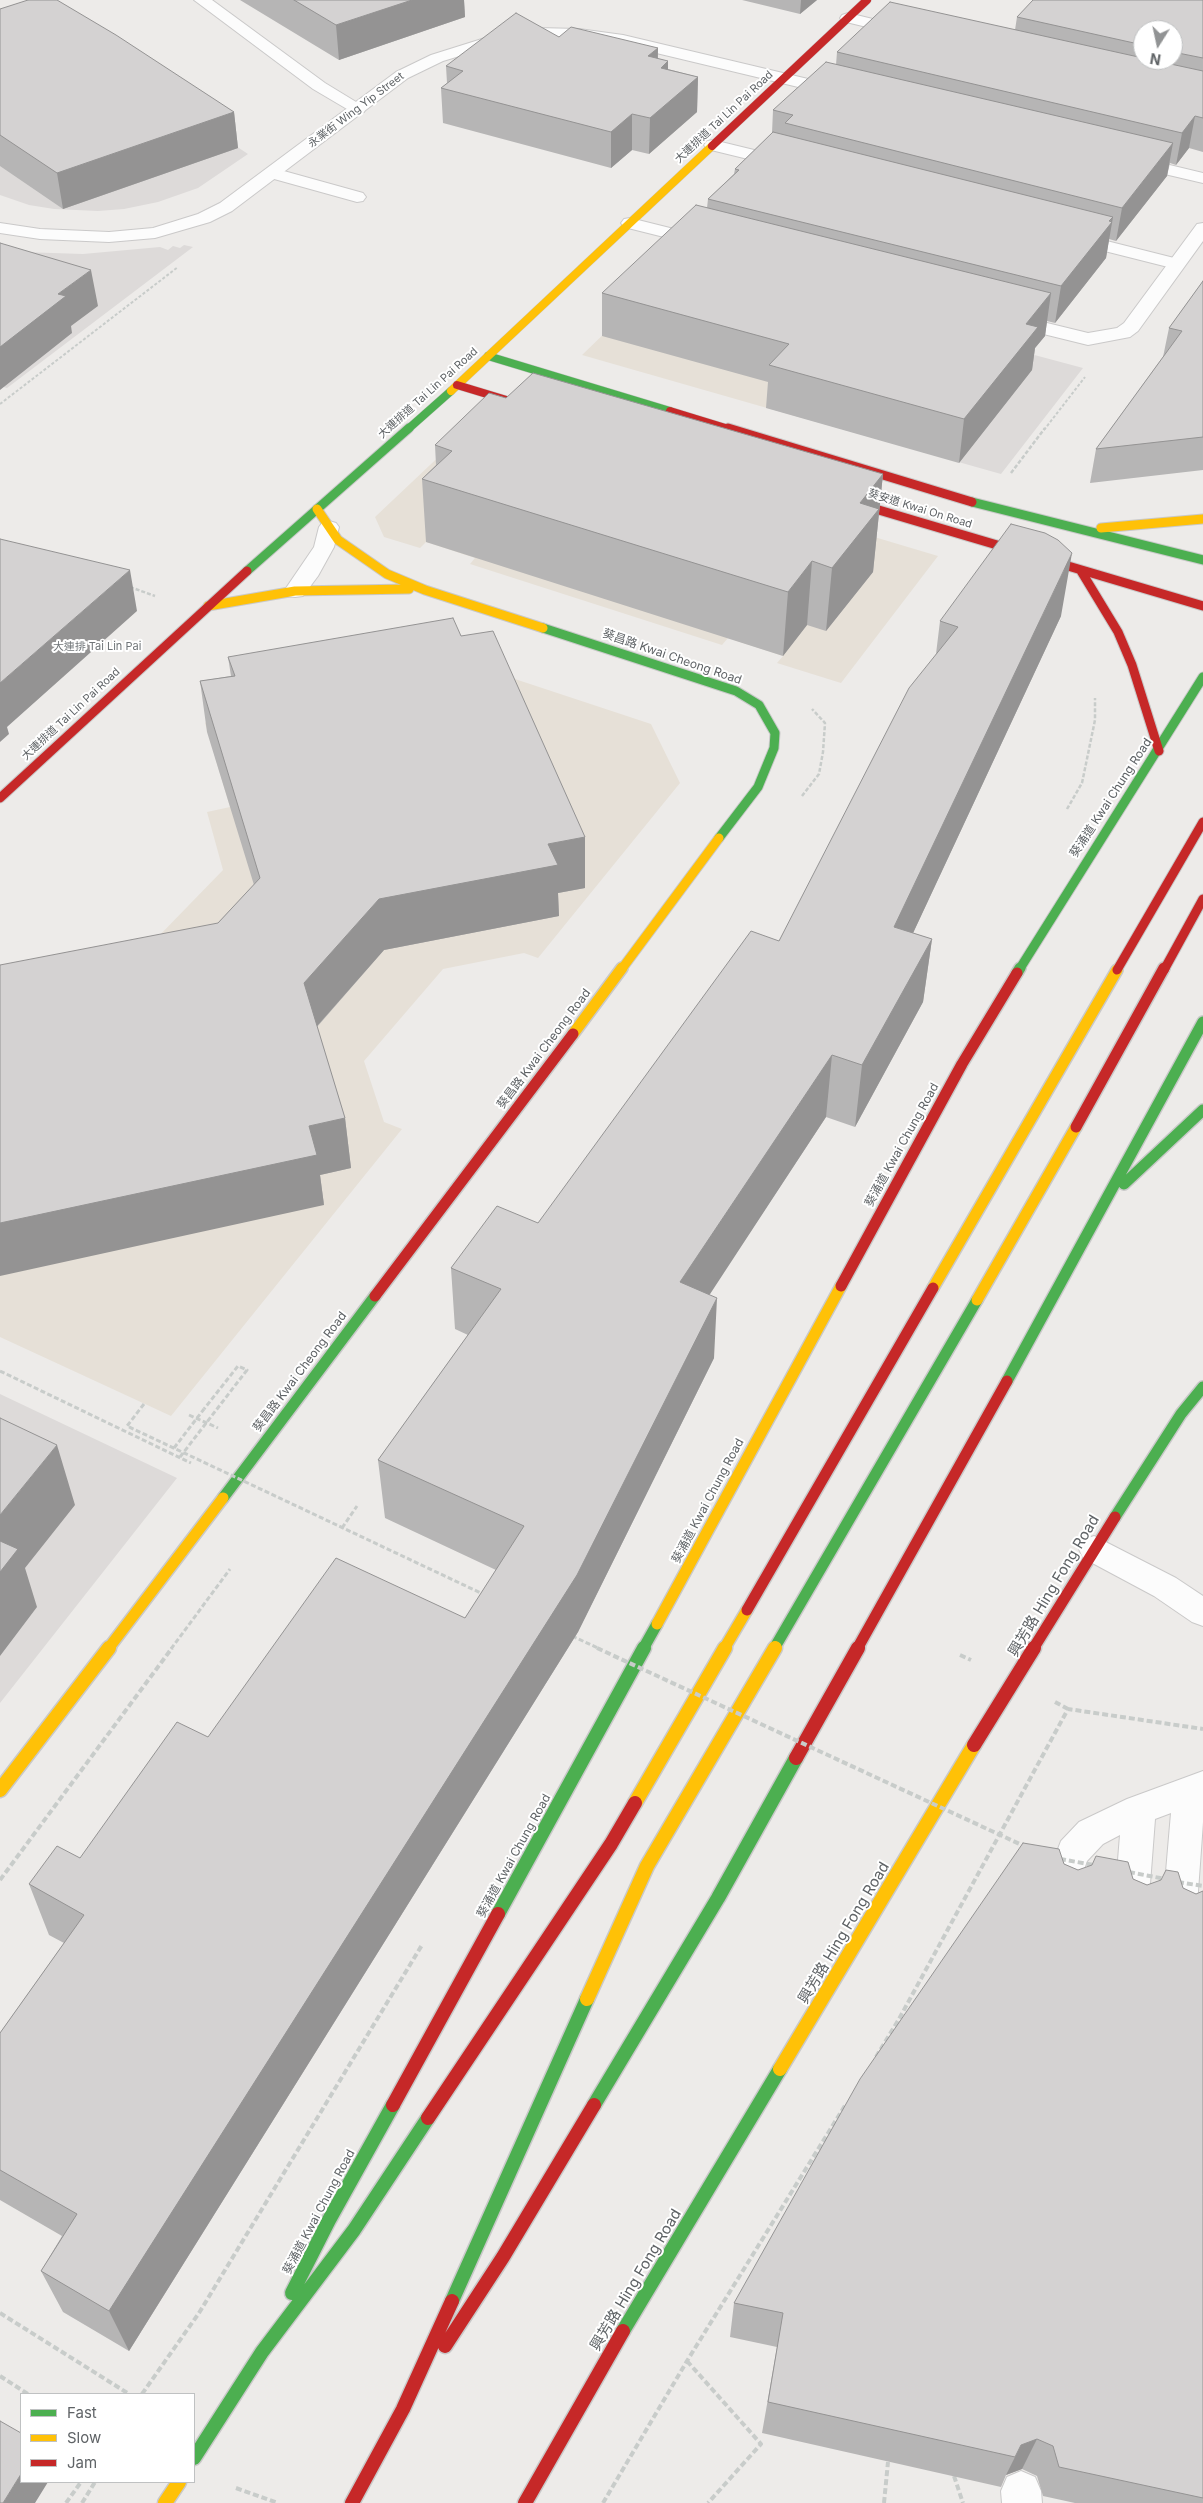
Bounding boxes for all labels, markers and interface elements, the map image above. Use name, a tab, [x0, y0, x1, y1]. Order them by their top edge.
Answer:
north arrow	[1133, 20, 1183, 70]
text: N	[1149, 50, 1162, 69]
street label: 大連排道 Tai Lin Pai Road	[672, 68, 776, 166]
street label: 永業街 Wing Yip Street	[305, 70, 407, 150]
street label: 大連排道 Tai Lin Pai Road	[376, 345, 480, 441]
street label: 葵安道 Kwai On Road	[866, 487, 974, 531]
street label: 葵昌路 Kwai Cheong Road	[600, 626, 744, 688]
district label: 大連排 Tai Lin Pai	[53, 640, 141, 654]
street label: 大連排道 Tai Lin Pai Road	[19, 665, 123, 763]
street label: 葵涌道 Kwai Chung Road	[1067, 736, 1155, 860]
street label: 葵昌路 Kwai Cheong Road	[494, 986, 594, 1112]
street label: 葵涌道 Kwai Chung Road	[862, 1081, 942, 1209]
street label: 葵昌路 Kwai Cheong Road	[250, 1309, 350, 1435]
street label: 葵涌道 Kwai Chung Road	[669, 1436, 747, 1566]
street label: 興芳路 Hing Fong Road	[1005, 1512, 1103, 1660]
street label: 葵涌道 Kwai Chung Road	[474, 1792, 554, 1920]
street label: 興芳路 Hing Fong Road	[795, 1859, 893, 2007]
street label: 葵涌道 Kwai Chung Road	[280, 2147, 358, 2277]
street label: 興芳路 Hing Fong Road	[587, 2206, 685, 2354]
legend	[20, 2393, 195, 2483]
text: Fast	[67, 2403, 97, 2422]
text: Slow	[67, 2428, 101, 2447]
text: Jam	[67, 2453, 97, 2472]

